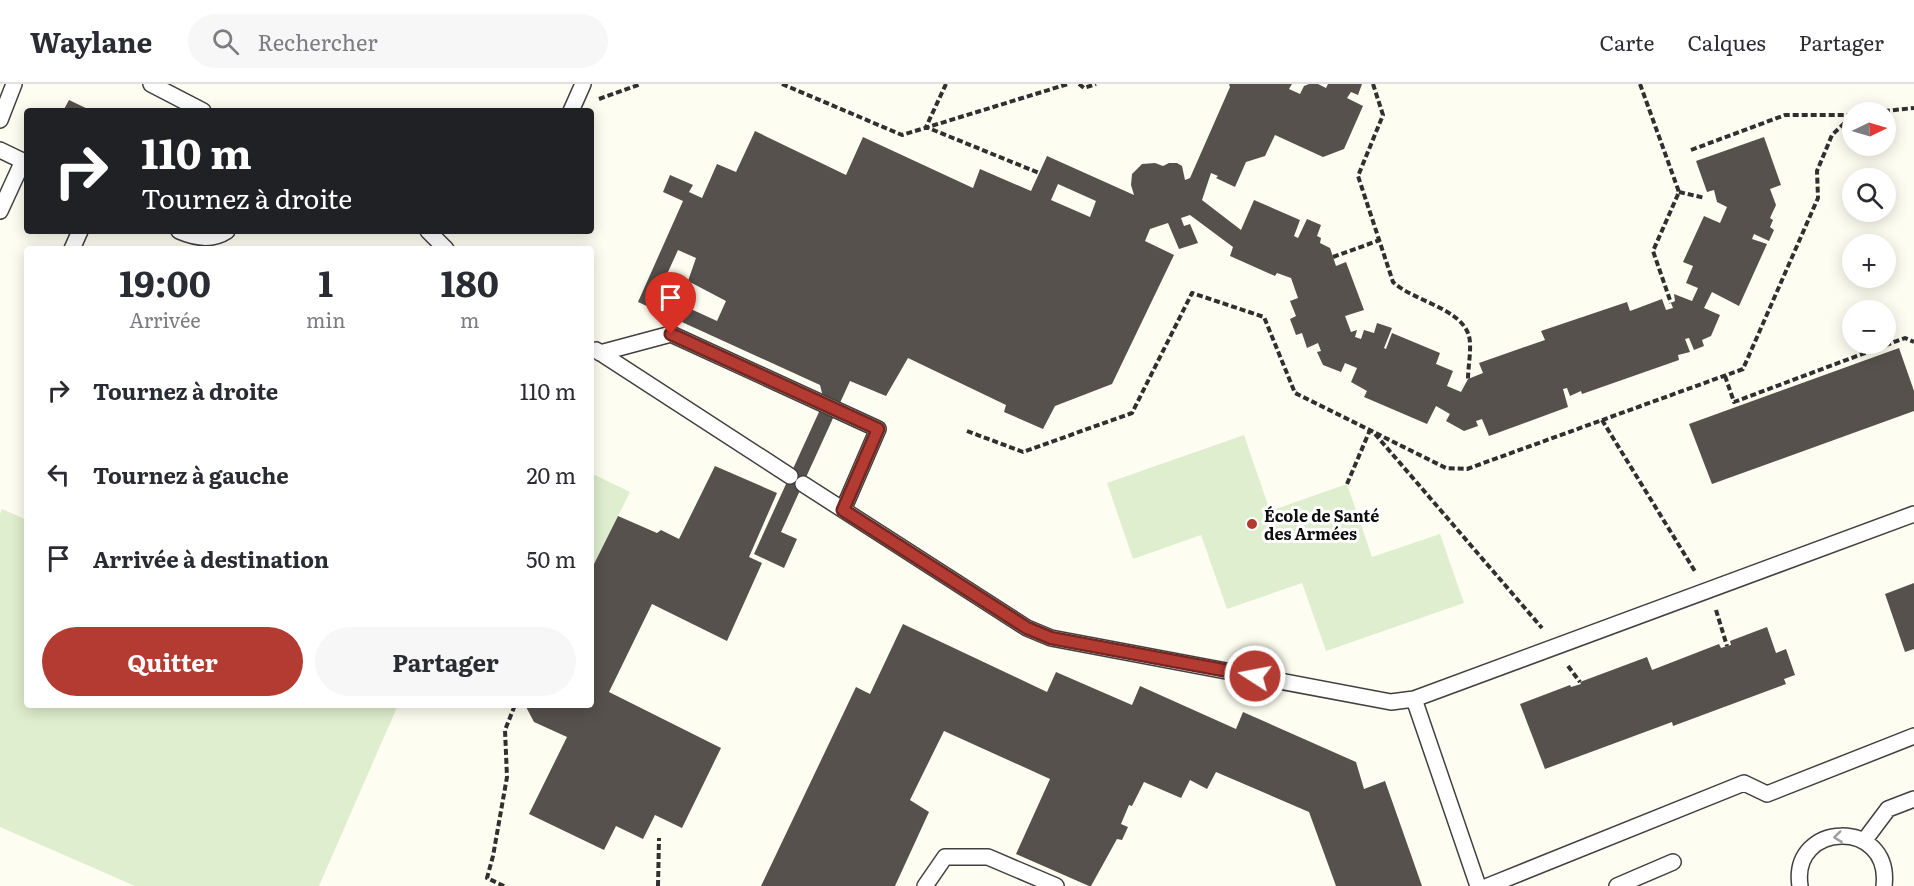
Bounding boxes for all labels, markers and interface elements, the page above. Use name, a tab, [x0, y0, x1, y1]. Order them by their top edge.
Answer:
search box	[188, 14, 608, 68]
text: Waylane	[30, 20, 152, 62]
icon: search	[209, 25, 242, 58]
text: Rechercher	[257, 25, 378, 58]
text: Carte	[1600, 26, 1654, 57]
text: Calques	[1687, 26, 1766, 57]
text: Partager	[1799, 26, 1884, 57]
north arrow	[1842, 102, 1896, 156]
map controls	[1842, 102, 1896, 354]
text: 110 m	[141, 120, 252, 182]
icon: right	[42, 132, 120, 210]
button: search	[1842, 168, 1896, 222]
text: Tournez à droite	[141, 177, 352, 217]
button: +	[1842, 234, 1896, 288]
text: 19:00	[119, 255, 211, 308]
text: 1	[318, 255, 333, 308]
text: 180	[441, 255, 499, 308]
pin	[645, 272, 696, 334]
icon: arrive	[654, 281, 687, 314]
button: −	[1842, 300, 1896, 354]
text: Arrivée	[129, 304, 201, 334]
text: min	[306, 304, 345, 334]
text: m	[460, 304, 479, 334]
icon: right	[42, 374, 75, 407]
text: Tournez à droite	[93, 374, 278, 407]
text: 110 m	[520, 374, 576, 407]
icon: left	[42, 458, 75, 491]
text: Tournez à gauche	[93, 458, 289, 491]
text: 20 m	[526, 458, 576, 491]
place label: École de Santé des Armées	[1264, 503, 1379, 545]
marker: École de Santé des Armées	[1245, 517, 1259, 531]
icon: arrive	[42, 542, 75, 575]
text: Arrivée à destination	[93, 542, 329, 575]
text: 50 m	[526, 542, 576, 575]
button: Quitter	[42, 627, 303, 696]
button: Partager	[315, 627, 576, 696]
position arrow	[1223, 644, 1287, 708]
one-way arrow	[1833, 830, 1842, 843]

